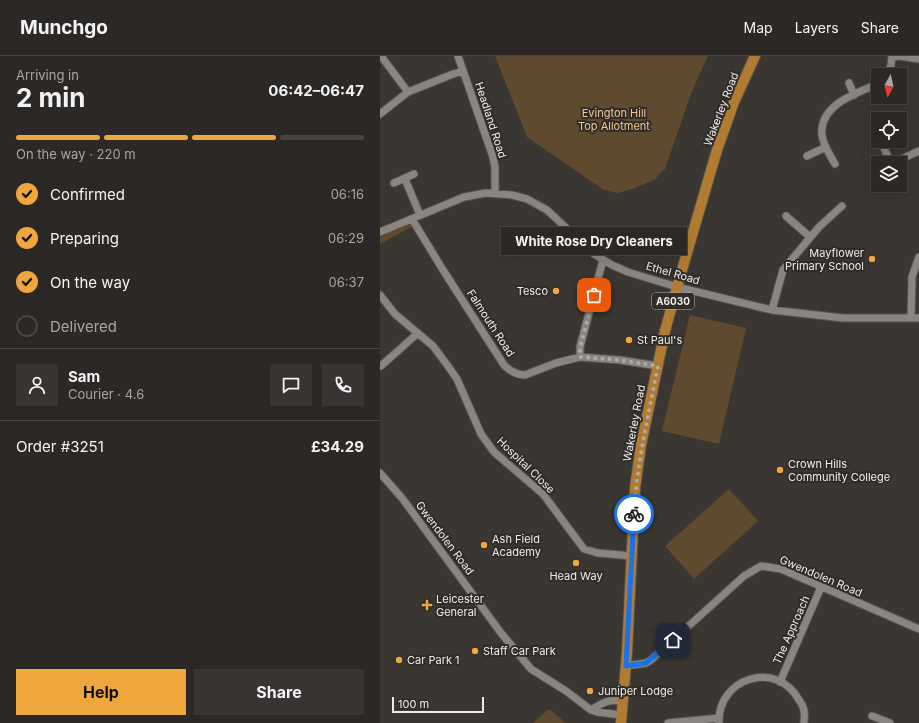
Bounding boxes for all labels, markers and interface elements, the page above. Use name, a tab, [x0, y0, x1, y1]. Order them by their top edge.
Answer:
text: Munchgo	[20, 16, 108, 39]
text: Map	[744, 19, 773, 36]
text: Layers	[795, 19, 839, 36]
text: Share	[861, 19, 899, 36]
text: Arriving in	[16, 67, 79, 83]
north arrow	[871, 68, 907, 104]
map controls	[871, 68, 907, 192]
street label: Wakerley Road	[701, 70, 741, 148]
street label: Headland Road	[472, 80, 510, 160]
text: 06:42–06:47	[268, 81, 364, 100]
text: 2 min	[16, 82, 86, 113]
park label: Evington Hill Top Allotment	[578, 106, 650, 133]
button: locate	[871, 112, 907, 148]
text: On the way · 220 m	[16, 146, 136, 162]
button: layers	[871, 156, 907, 192]
icon: check	[16, 183, 38, 205]
text: Confirmed	[50, 185, 125, 204]
text: 06:16	[331, 186, 364, 202]
icon: check	[16, 227, 38, 249]
callout: White Rose Dry Cleaners	[501, 227, 687, 255]
text: Preparing	[50, 229, 119, 248]
text: 06:29	[328, 230, 364, 246]
text: White Rose Dry Cleaners	[515, 233, 673, 249]
place label: Mayflower Primary School	[785, 246, 864, 273]
marker: Mayflower Primary School	[867, 254, 877, 264]
street label: Ethel Road	[644, 259, 702, 287]
icon: check	[16, 271, 38, 293]
text: On the way	[50, 273, 130, 292]
text: 06:37	[329, 274, 364, 290]
pin	[577, 278, 611, 312]
place label: Tesco	[517, 284, 548, 298]
icon: bag	[583, 284, 605, 306]
marker: Tesco	[551, 286, 561, 296]
street label: Falmouth Road	[464, 287, 518, 359]
road number: A6030	[652, 293, 694, 309]
text: Delivered	[50, 317, 117, 336]
place label: St Paul's	[637, 333, 682, 347]
marker: St Paul's	[624, 335, 634, 345]
button: person	[16, 364, 58, 406]
button: chat	[270, 364, 312, 406]
button: phone	[322, 364, 364, 406]
text: Sam	[68, 367, 100, 386]
street label: Wakerley Road	[620, 384, 648, 462]
text: Courier · 4.6	[68, 386, 144, 402]
street label: Hospital Close	[494, 434, 558, 496]
text: Order #3251	[16, 437, 104, 456]
text: £34.29	[311, 437, 364, 456]
place label: Crown Hills Community College	[788, 457, 890, 484]
marker: Crown Hills Community College	[775, 465, 785, 475]
courier	[614, 494, 654, 534]
street label: Gwendolen Road	[413, 498, 477, 578]
icon: bike	[623, 503, 645, 525]
place label: Ash Field Academy	[492, 532, 541, 559]
marker: Ash Field Academy	[479, 540, 489, 550]
street label: Gwendolen Road	[778, 552, 864, 600]
marker: Head Way	[571, 558, 581, 568]
place label: Head Way	[549, 569, 603, 583]
place label: Leicester General	[436, 592, 484, 619]
street label: The Approach	[770, 593, 812, 667]
marker: Leicester General	[421, 599, 433, 611]
pin	[656, 623, 690, 657]
icon: home	[662, 629, 684, 651]
place label: Staff Car Park	[483, 644, 556, 658]
marker: Staff Car Park	[470, 646, 480, 656]
place label: Car Park 1	[407, 653, 460, 667]
marker: Car Park 1	[394, 655, 404, 665]
button: Help	[16, 669, 186, 715]
button: Share	[194, 669, 364, 715]
place label: Juniper Lodge	[598, 684, 673, 698]
marker: Juniper Lodge	[585, 686, 595, 696]
scale bar	[392, 695, 484, 714]
text: 100 m	[398, 697, 429, 711]

